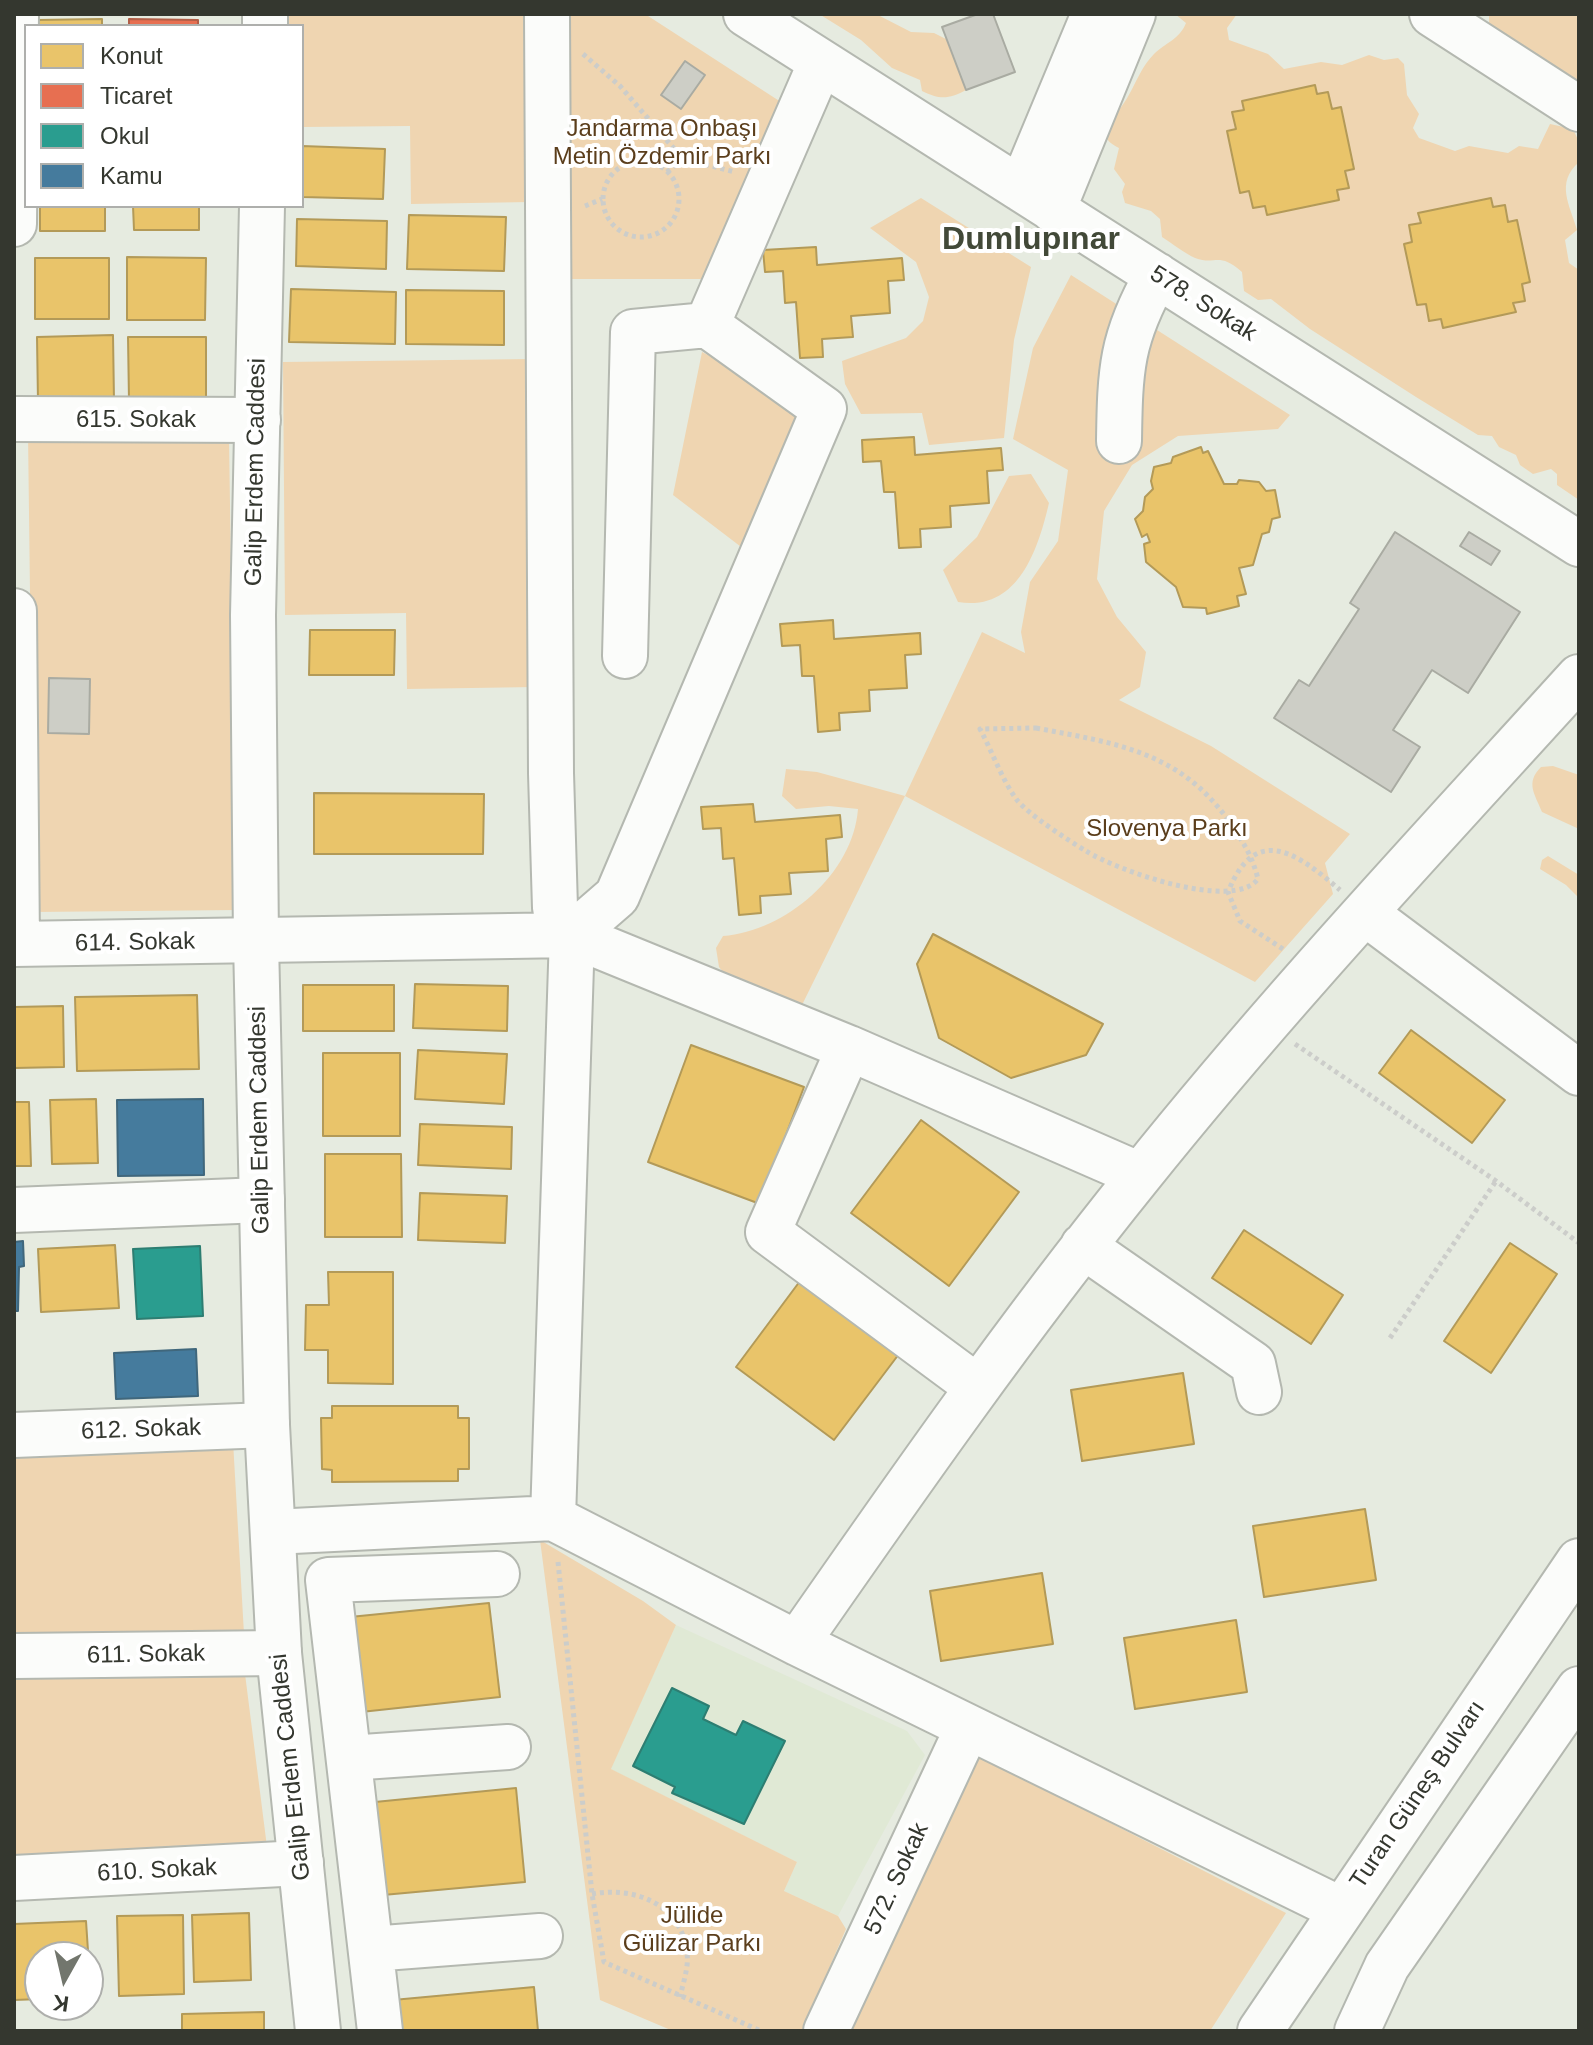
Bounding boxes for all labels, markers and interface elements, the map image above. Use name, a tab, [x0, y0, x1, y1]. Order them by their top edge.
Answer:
legend	[24, 24, 304, 208]
text: Konut	[100, 42, 163, 69]
text: Ticaret	[100, 82, 172, 109]
park label: Jandarma Onbaşı Metin Özdemir Parkı	[553, 115, 771, 171]
text: Okul	[100, 122, 149, 149]
text: Kamu	[100, 162, 163, 189]
district label: Dumlupınar	[942, 221, 1120, 259]
street label: 578. Sokak	[1144, 260, 1262, 348]
street label: Galip Erdem Caddesi	[240, 358, 272, 586]
street label: 615. Sokak	[76, 406, 196, 434]
park label: Slovenya Parkı	[1086, 815, 1248, 843]
street label: 614. Sokak	[75, 928, 195, 958]
street label: Galip Erdem Caddesi	[244, 1006, 276, 1234]
street label: 612. Sokak	[80, 1414, 202, 1446]
street label: 611. Sokak	[87, 1640, 205, 1670]
street label: Galip Erdem Caddesi	[265, 1652, 317, 1882]
street label: Turan Güneş Bulvarı	[1344, 1696, 1492, 1894]
street label: 572. Sokak	[859, 1818, 935, 1940]
street label: 610. Sokak	[96, 1853, 218, 1889]
park label: Jülide Gülizar Parkı	[623, 1902, 761, 1958]
north arrow	[24, 1941, 104, 2021]
text: K	[51, 1990, 70, 2017]

